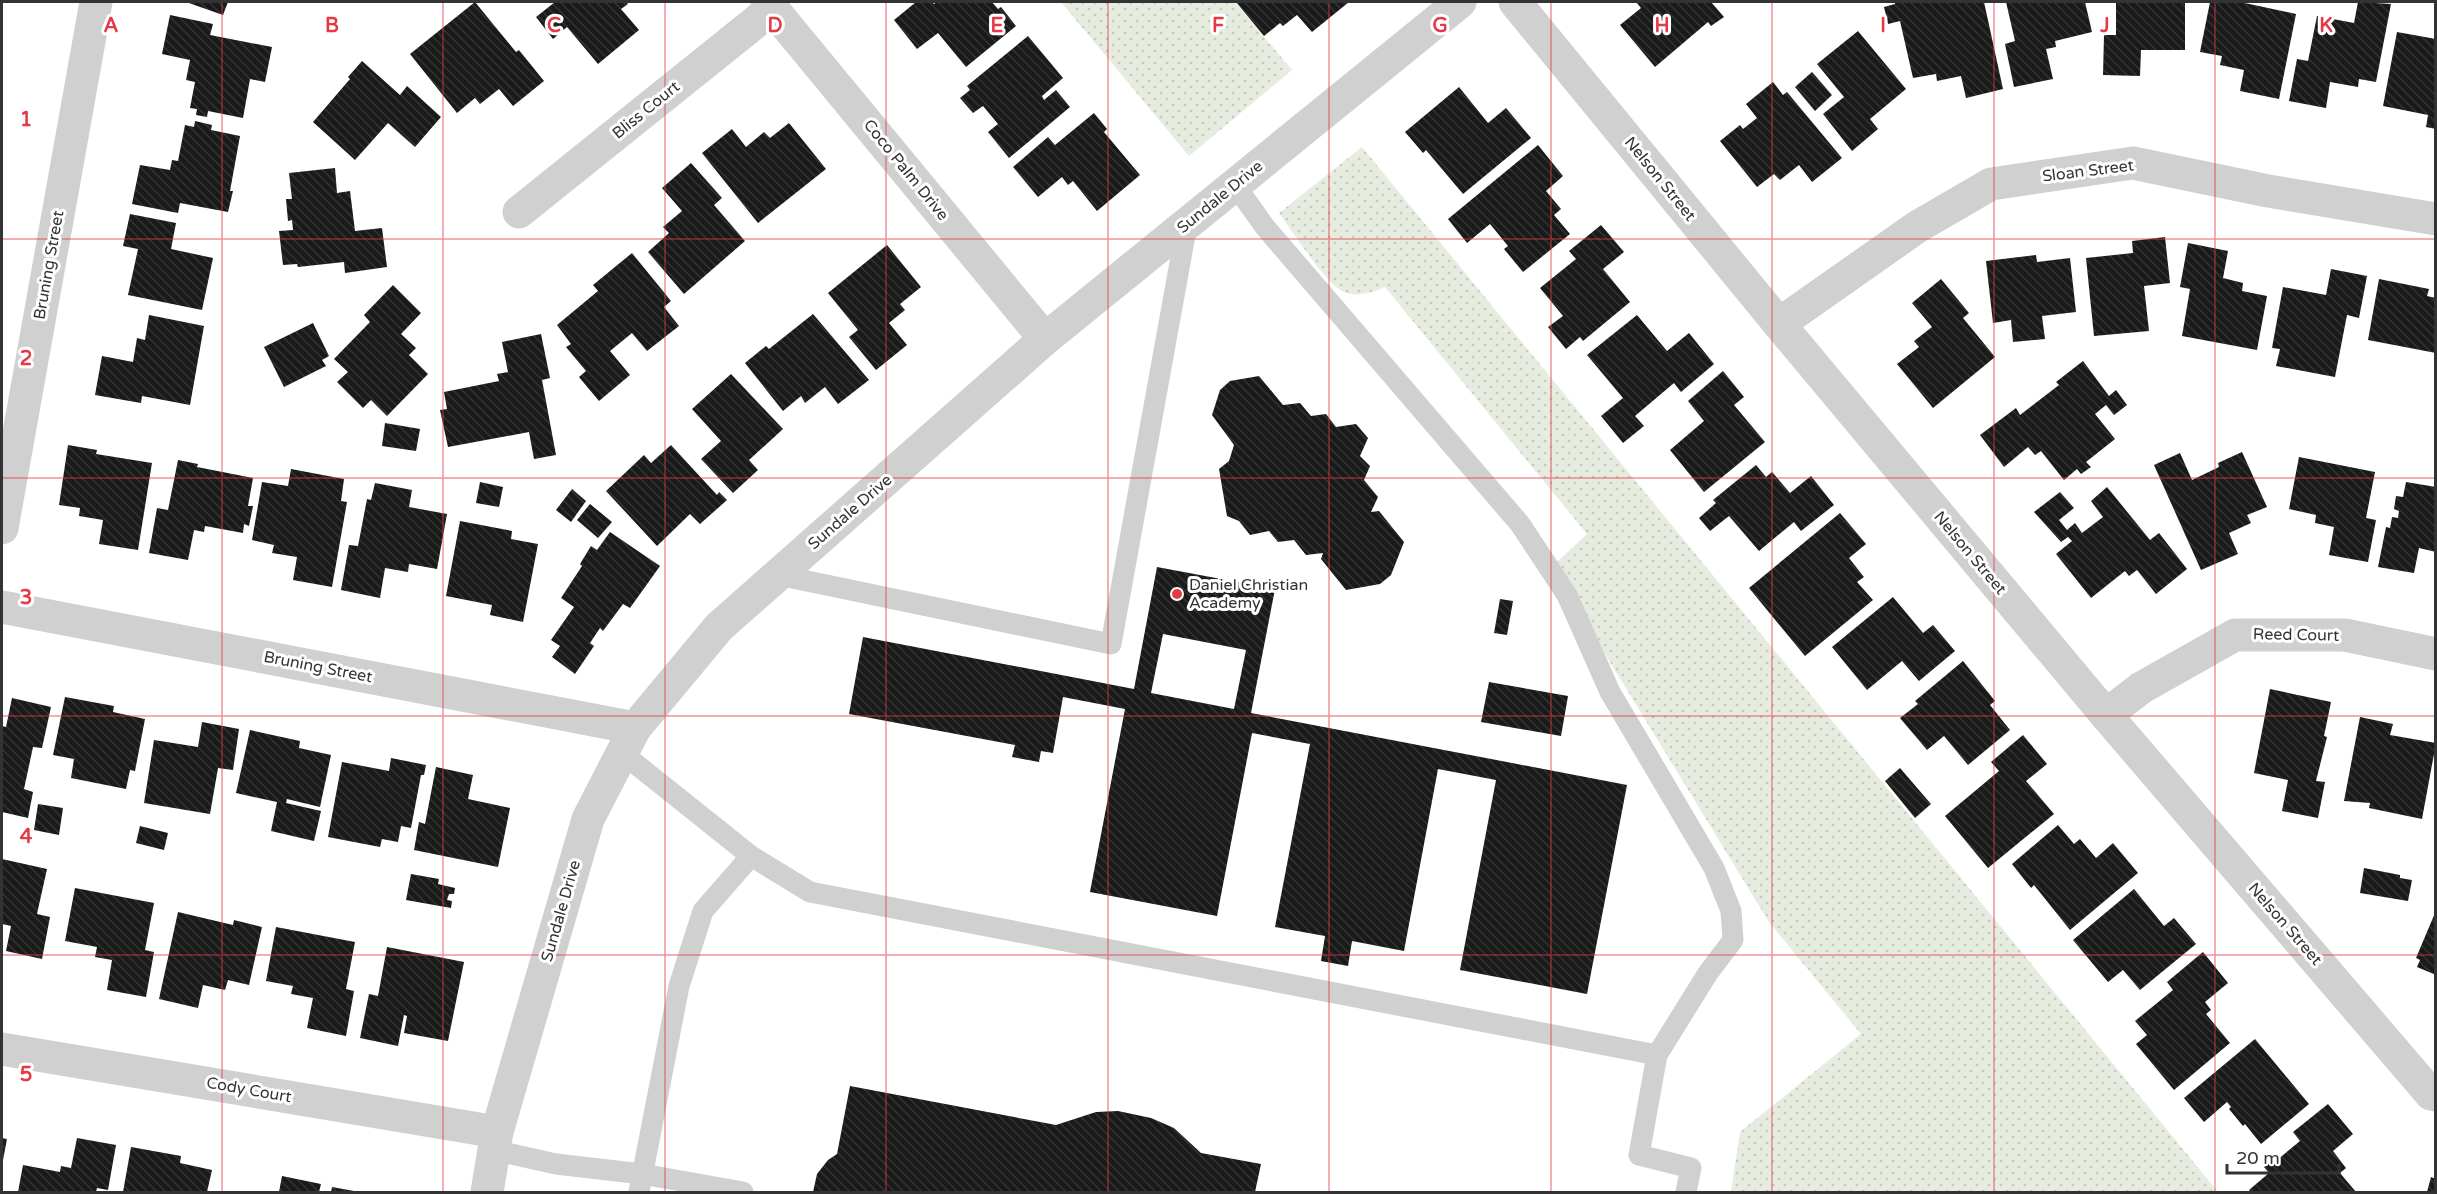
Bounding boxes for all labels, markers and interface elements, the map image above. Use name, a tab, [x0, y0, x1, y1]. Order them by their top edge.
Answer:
text: A	[104, 14, 119, 38]
text: B	[325, 14, 339, 38]
text: C	[547, 14, 561, 38]
text: D	[767, 14, 783, 38]
text: E	[991, 14, 1004, 38]
text: F	[1212, 14, 1224, 38]
text: G	[1432, 14, 1448, 38]
text: H	[1654, 14, 1670, 38]
text: I	[1880, 14, 1886, 38]
text: J	[2099, 14, 2110, 38]
text: K	[2319, 14, 2333, 38]
street label: Bliss Court	[608, 77, 684, 143]
text: 1	[20, 108, 32, 132]
street label: Coco Palm Drive	[859, 115, 953, 225]
street label: Nelson Street	[1620, 133, 1700, 225]
street label: Sloan Street	[2041, 155, 2135, 187]
street label: Sundale Drive	[1173, 156, 1267, 238]
street label: Bruning Street	[30, 209, 68, 321]
text: 2	[20, 347, 32, 371]
street label: Sundale Drive	[804, 470, 896, 554]
street label: Nelson Street	[1929, 507, 2011, 599]
place label: Daniel Christian Academy	[1189, 575, 1308, 613]
text: 3	[20, 586, 32, 610]
marker: Daniel Christian Academy	[1170, 587, 1184, 601]
street label: Reed Court	[2253, 624, 2339, 646]
street label: Bruning Street	[262, 647, 374, 687]
text: 4	[20, 825, 33, 849]
street label: Sundale Drive	[537, 858, 585, 964]
street label: Nelson Street	[2244, 879, 2326, 969]
text: 5	[20, 1063, 32, 1087]
street label: Cody Court	[205, 1073, 293, 1107]
scale bar	[2227, 1137, 2340, 1175]
text: 20 m	[2236, 1147, 2280, 1169]

